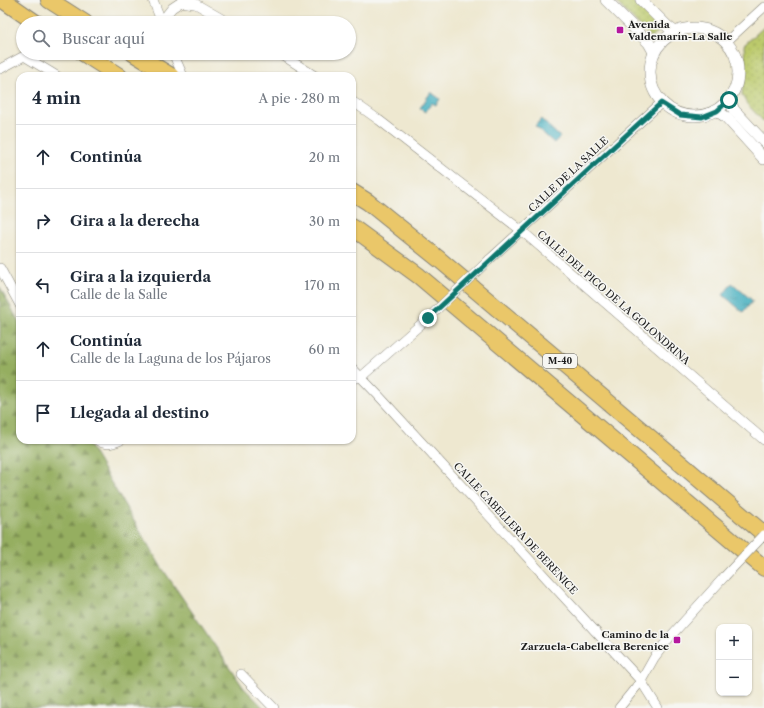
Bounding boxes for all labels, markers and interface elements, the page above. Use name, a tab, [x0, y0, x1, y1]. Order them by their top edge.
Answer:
search box	[16, 16, 356, 60]
place label: Avenida Valdemarín-La Salle	[627, 18, 732, 43]
marker: Avenida Valdemarín-La Salle	[615, 25, 625, 35]
icon: search	[30, 27, 52, 49]
text: Buscar aquí	[62, 29, 145, 48]
text: 4 min	[32, 88, 81, 108]
text: A pie · 280 m	[259, 90, 340, 106]
route start	[720, 91, 738, 109]
street label: CALLE DE LA SALLE	[526, 134, 611, 215]
icon: ahead	[32, 146, 54, 168]
text: Continúa	[70, 147, 142, 166]
text: 20 m	[309, 149, 340, 165]
icon: right	[32, 210, 54, 232]
text: Gira a la derecha	[70, 211, 200, 230]
text: 30 m	[309, 213, 340, 229]
street label: CALLE DEL PICO DE LA GOLONDRINA	[535, 227, 693, 368]
text: Gira a la izquierda	[70, 267, 211, 286]
icon: left	[32, 274, 54, 296]
text: 170 m	[304, 277, 340, 293]
text: Calle de la Salle	[70, 286, 168, 302]
route end	[419, 309, 437, 327]
text: Continúa	[70, 331, 142, 350]
icon: ahead	[32, 338, 54, 360]
text: 60 m	[309, 341, 340, 357]
text: Calle de la Laguna de los Pájaros	[70, 350, 271, 366]
road number: M-40	[543, 354, 577, 368]
icon: arrive	[32, 402, 54, 424]
text: Llegada al destino	[70, 403, 209, 422]
street label: CALLE CABELLERA DE BERENICE	[451, 460, 580, 597]
map controls	[716, 624, 752, 696]
button: +	[716, 624, 752, 660]
place label: Camino de la Zarzuela-Cabellera Berenice	[521, 628, 669, 653]
marker: Camino de la Zarzuela-Cabellera Berenice	[672, 635, 682, 645]
button: −	[716, 660, 752, 696]

